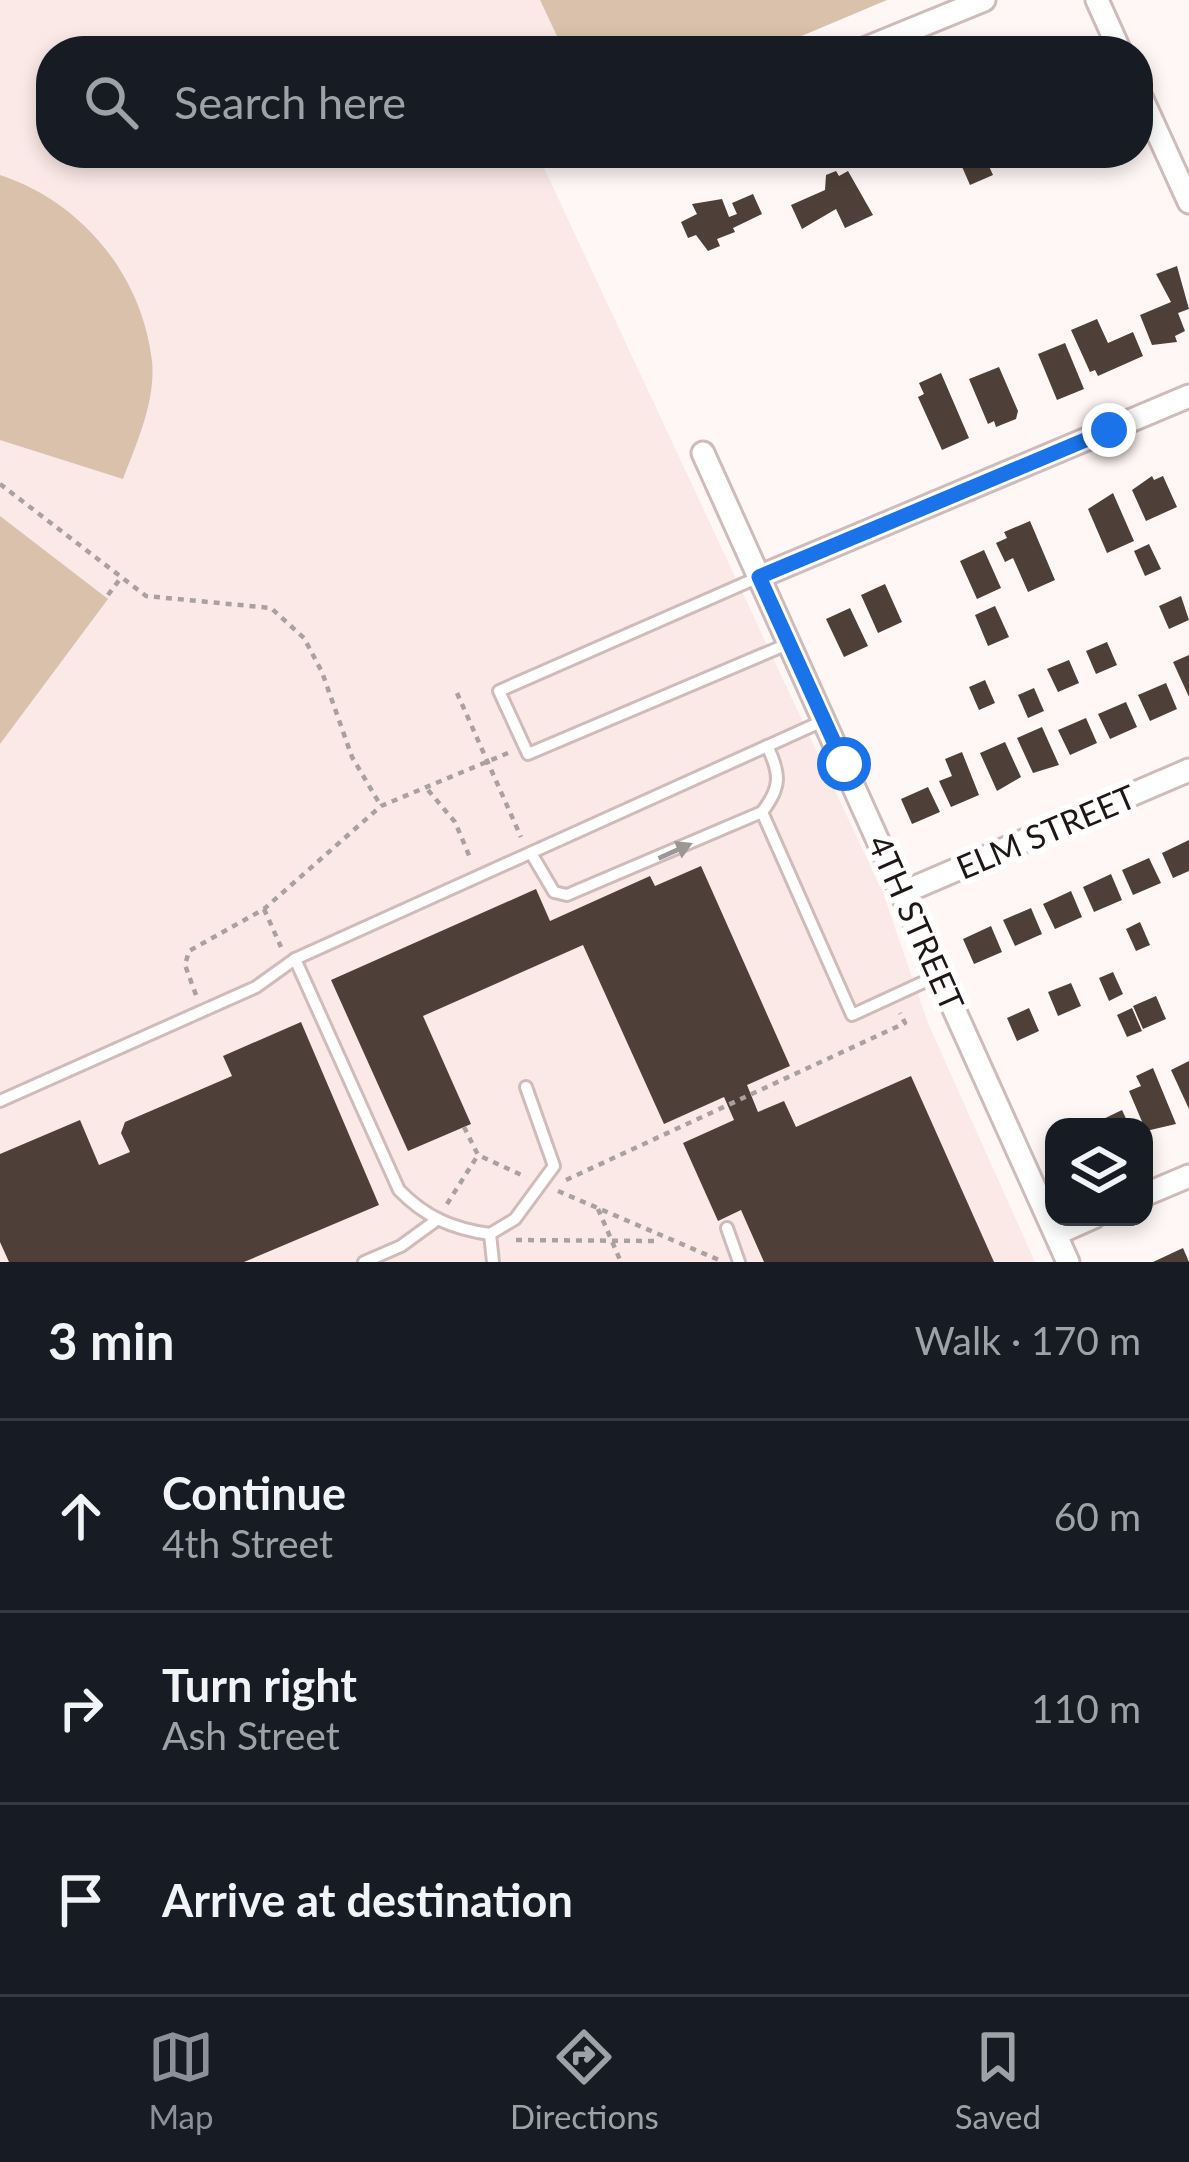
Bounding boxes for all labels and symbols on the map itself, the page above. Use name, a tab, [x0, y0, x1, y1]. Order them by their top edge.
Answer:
route end	[1082, 403, 1136, 457]
route start	[817, 737, 871, 791]
street label: ELM STREET	[950, 775, 1142, 887]
street label: 4TH STREET	[860, 829, 974, 1017]
one-way arrow	[658, 840, 693, 860]

